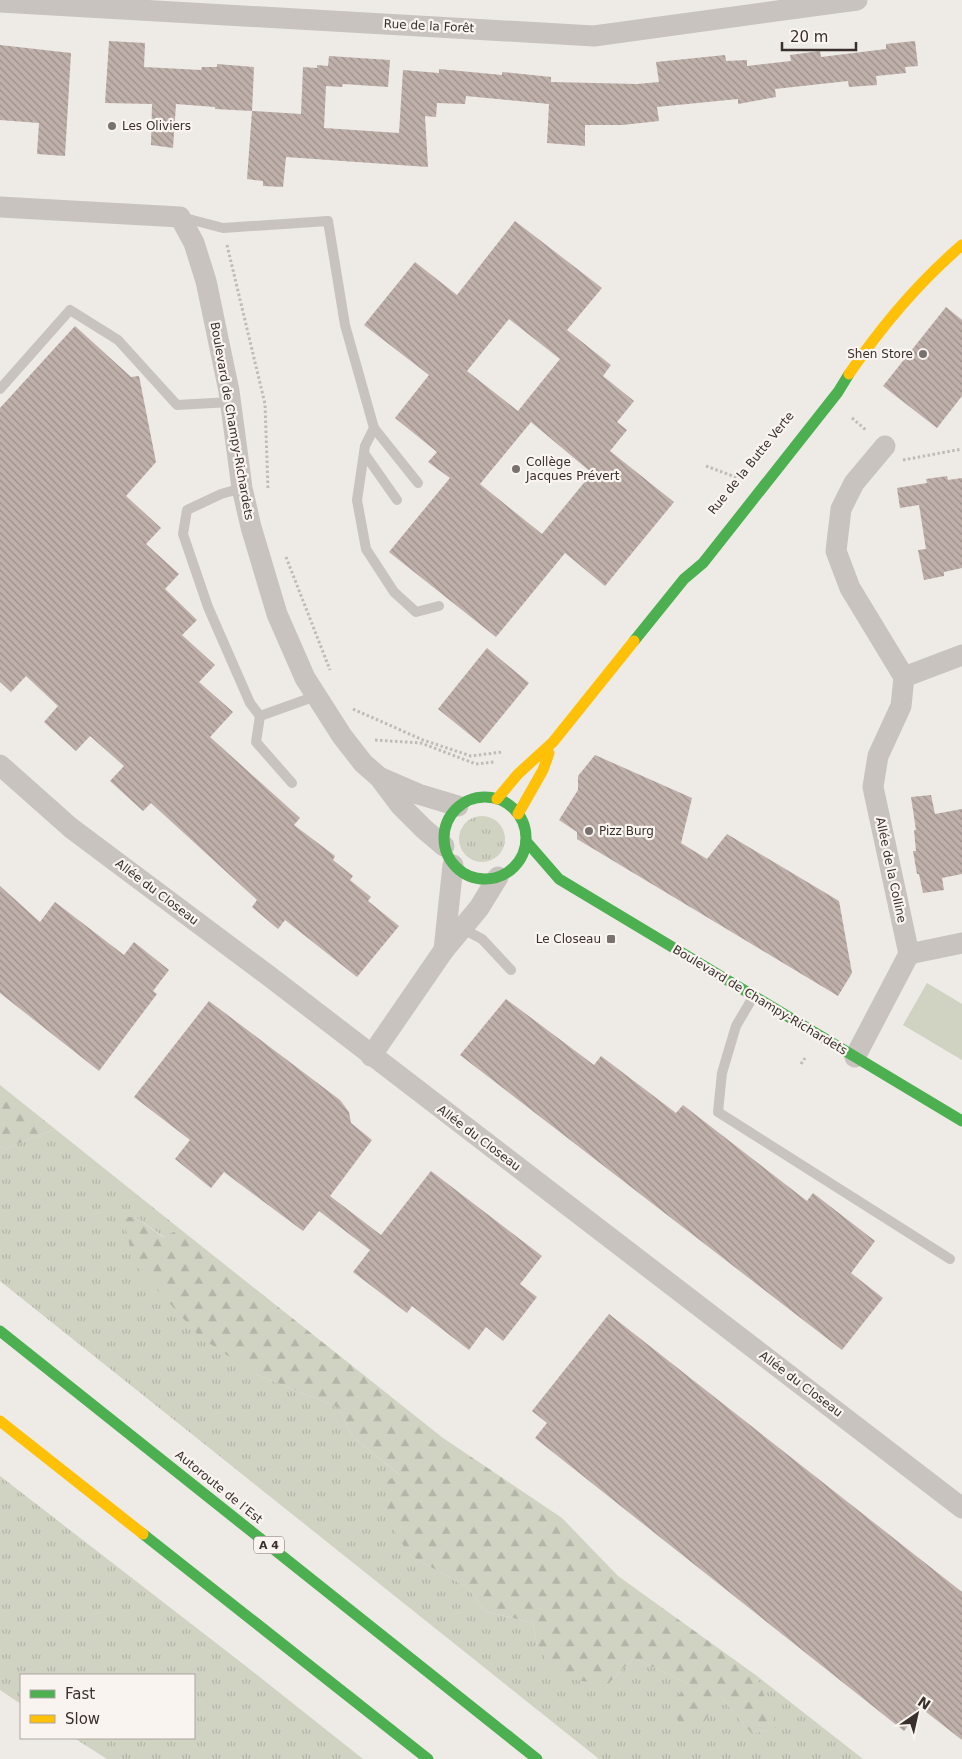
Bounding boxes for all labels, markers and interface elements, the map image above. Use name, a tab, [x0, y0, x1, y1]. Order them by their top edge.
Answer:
street label: Rue de la Forêt	[383, 17, 475, 35]
scale bar	[782, 20, 856, 52]
text: 20 m	[790, 28, 828, 46]
place label: Les Oliviers	[122, 119, 191, 133]
marker: Les Oliviers	[106, 120, 118, 132]
street label: Boulevard de Champy-Richardets	[208, 321, 256, 521]
place label: Shen Store	[847, 347, 913, 361]
marker: Shen Store	[917, 348, 929, 360]
street label: Rue de la Butte Verte	[705, 409, 797, 517]
place label: Collège Jacques Prévert	[525, 455, 620, 483]
marker: Collège Jacques Prévert	[510, 463, 522, 475]
street label: Allée de la Colline	[873, 816, 909, 924]
place label: Pizz Burg	[599, 824, 654, 838]
marker: Pizz Burg	[583, 825, 595, 837]
street label: Allée du Closeau	[113, 856, 201, 928]
place label: Le Closeau	[536, 932, 601, 946]
marker: Le Closeau	[605, 933, 617, 945]
street label: Boulevard de Champy-Richardets	[670, 942, 850, 1058]
street label: Allée du Closeau	[435, 1102, 523, 1174]
street label: Allée du Closeau	[757, 1348, 845, 1420]
street label: Autoroute de l’Est	[173, 1448, 266, 1527]
road number: A 4	[254, 1536, 284, 1554]
legend	[20, 1674, 195, 1739]
text: Fast	[65, 1685, 95, 1703]
north arrow	[892, 1689, 942, 1739]
text: N	[915, 1693, 934, 1713]
text: Slow	[65, 1710, 100, 1728]

